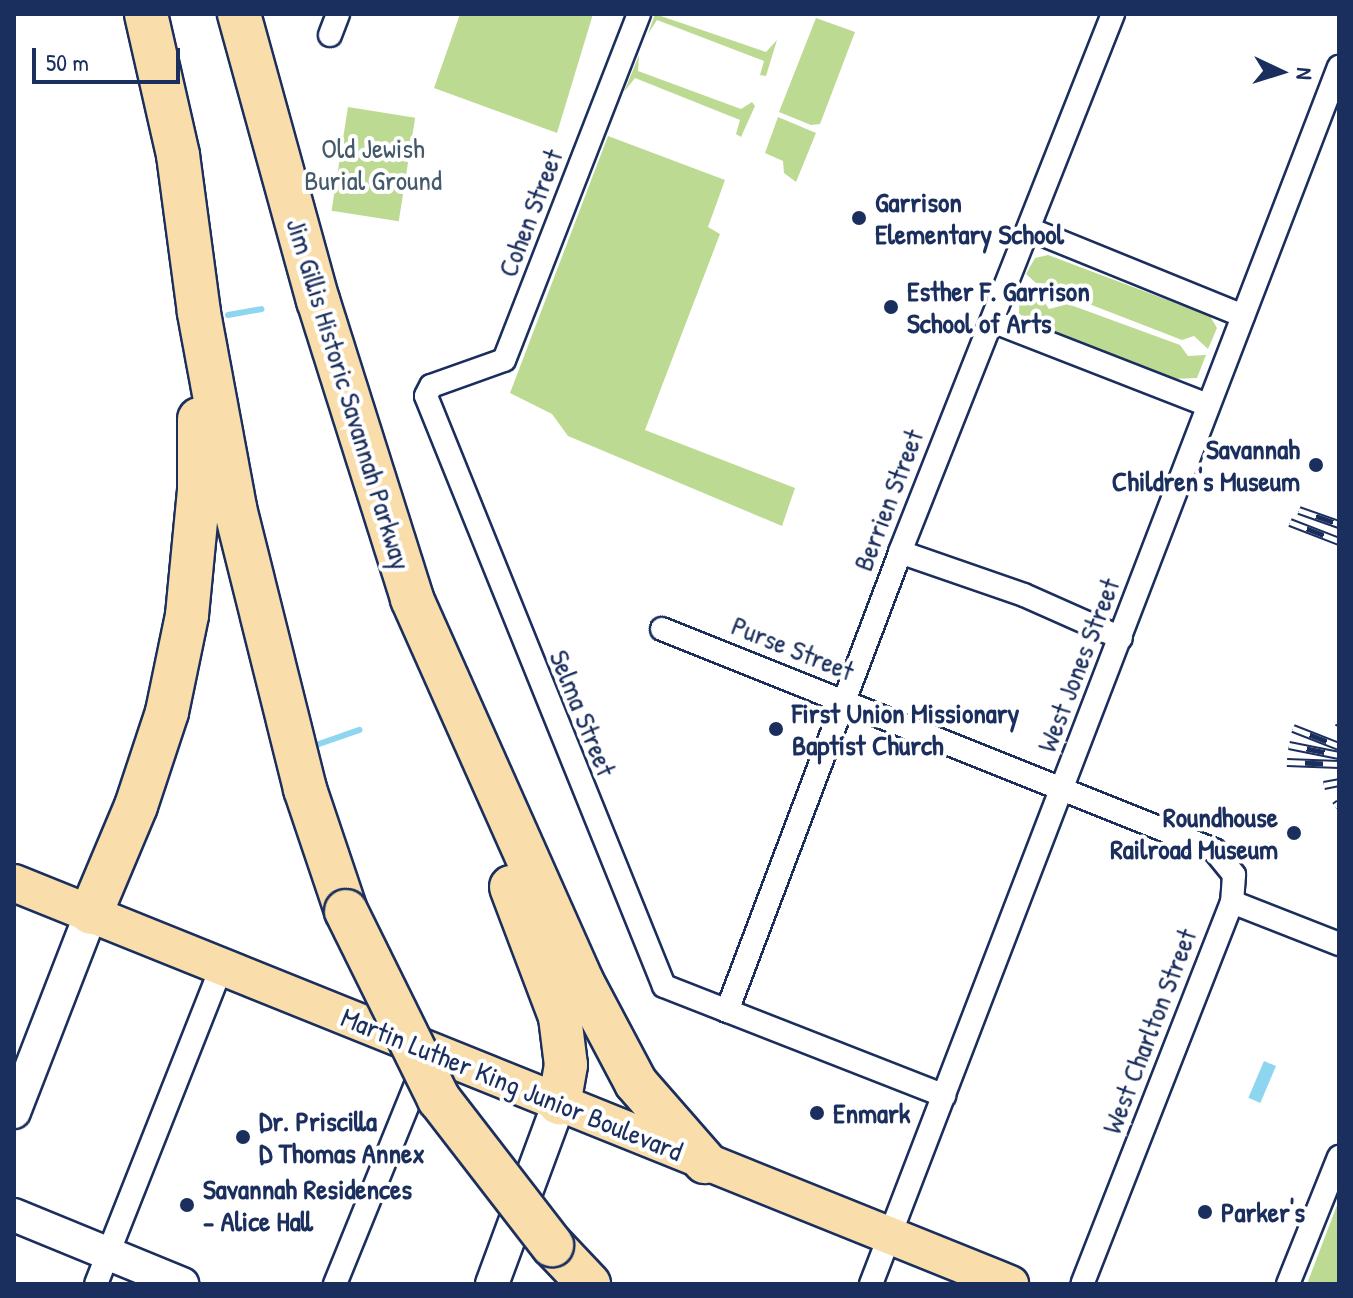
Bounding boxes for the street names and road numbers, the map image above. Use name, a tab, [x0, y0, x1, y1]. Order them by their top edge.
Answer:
street label: Cohen Street	[490, 145, 570, 281]
street label: Jim Gillis Historic Savannah Parkway	[279, 214, 419, 574]
street label: Berrien Street	[846, 425, 930, 575]
street label: West Jones Street	[1030, 574, 1126, 756]
street label: Purse Street	[727, 608, 859, 688]
street label: Selma Street	[542, 645, 624, 781]
street label: West Charlton Street	[1094, 924, 1204, 1138]
street label: Martin Luther King Junior Boulevard	[336, 1000, 688, 1168]

